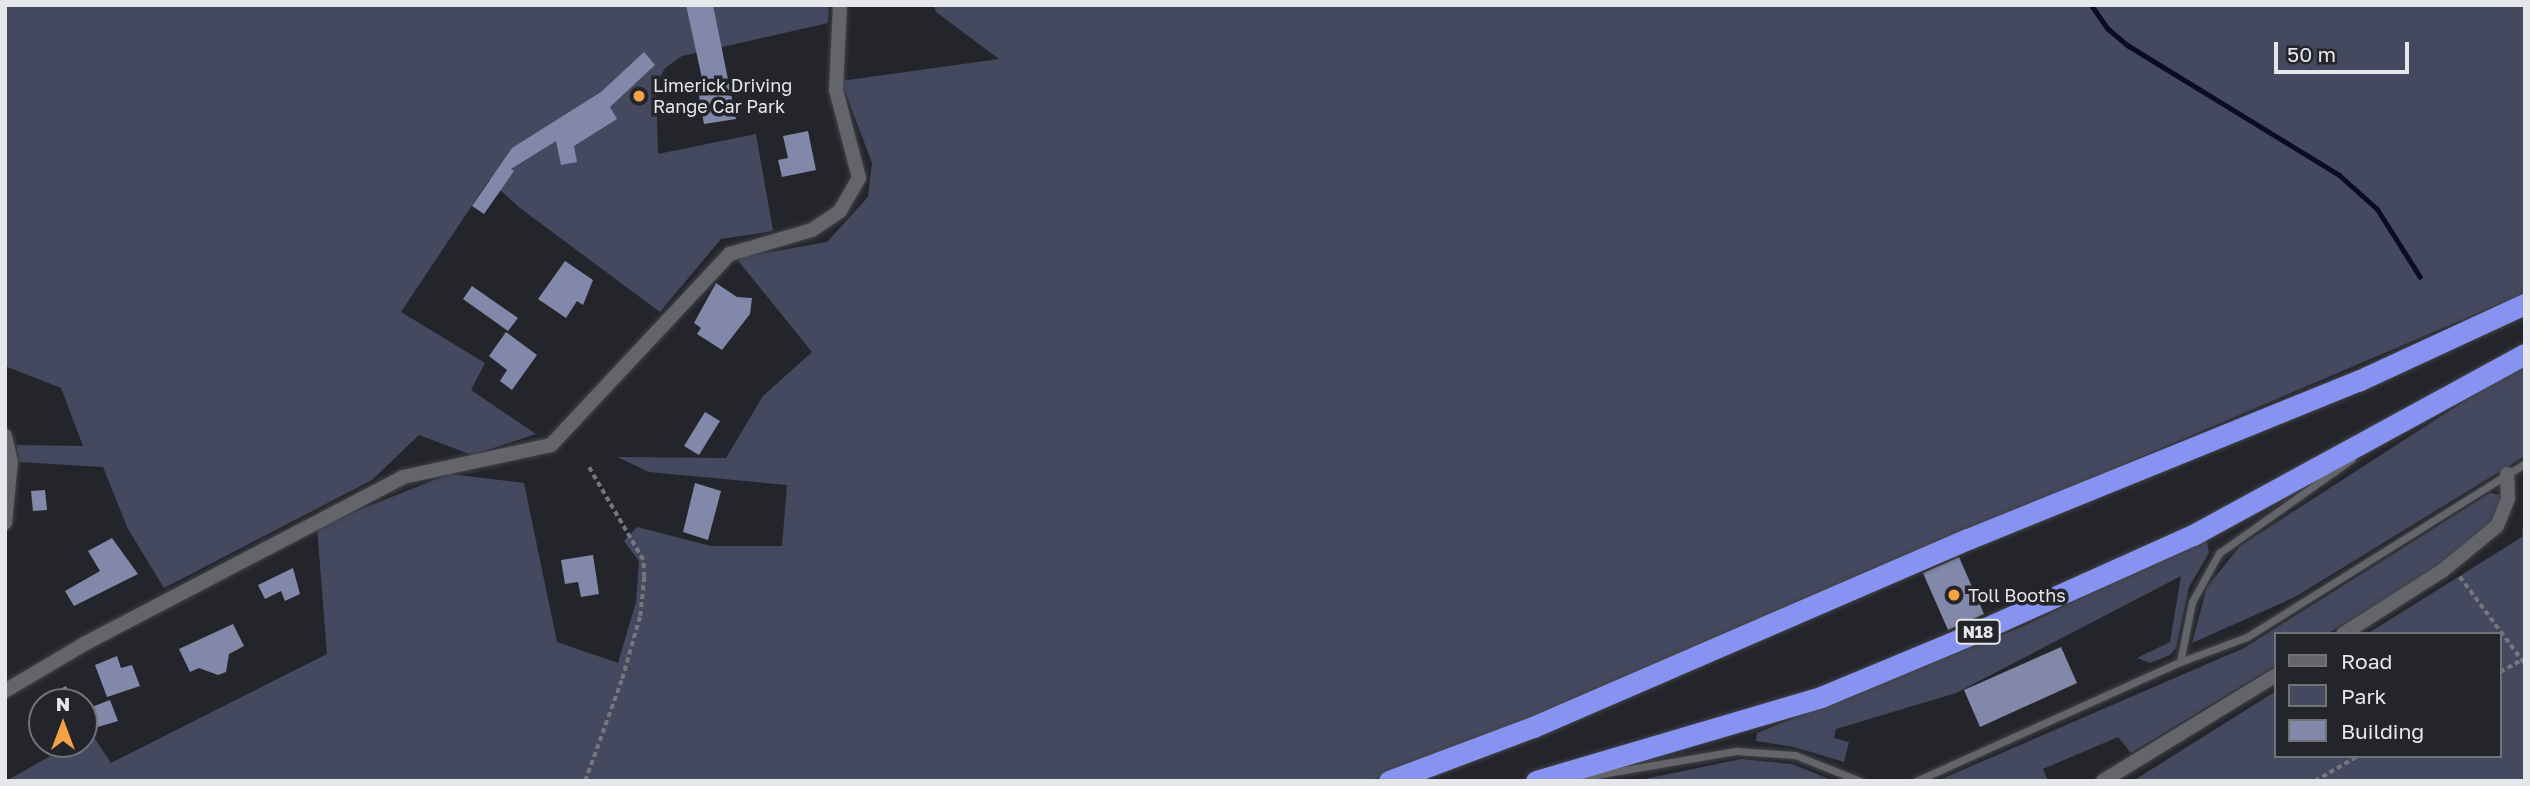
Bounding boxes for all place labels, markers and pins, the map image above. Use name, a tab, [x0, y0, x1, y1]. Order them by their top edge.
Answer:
place label: Limerick Driving Range Car Park	[653, 75, 792, 118]
marker: Limerick Driving Range Car Park	[631, 88, 647, 104]
place label: Toll Booths	[1968, 584, 2066, 606]
marker: Toll Booths	[1946, 587, 1962, 603]

